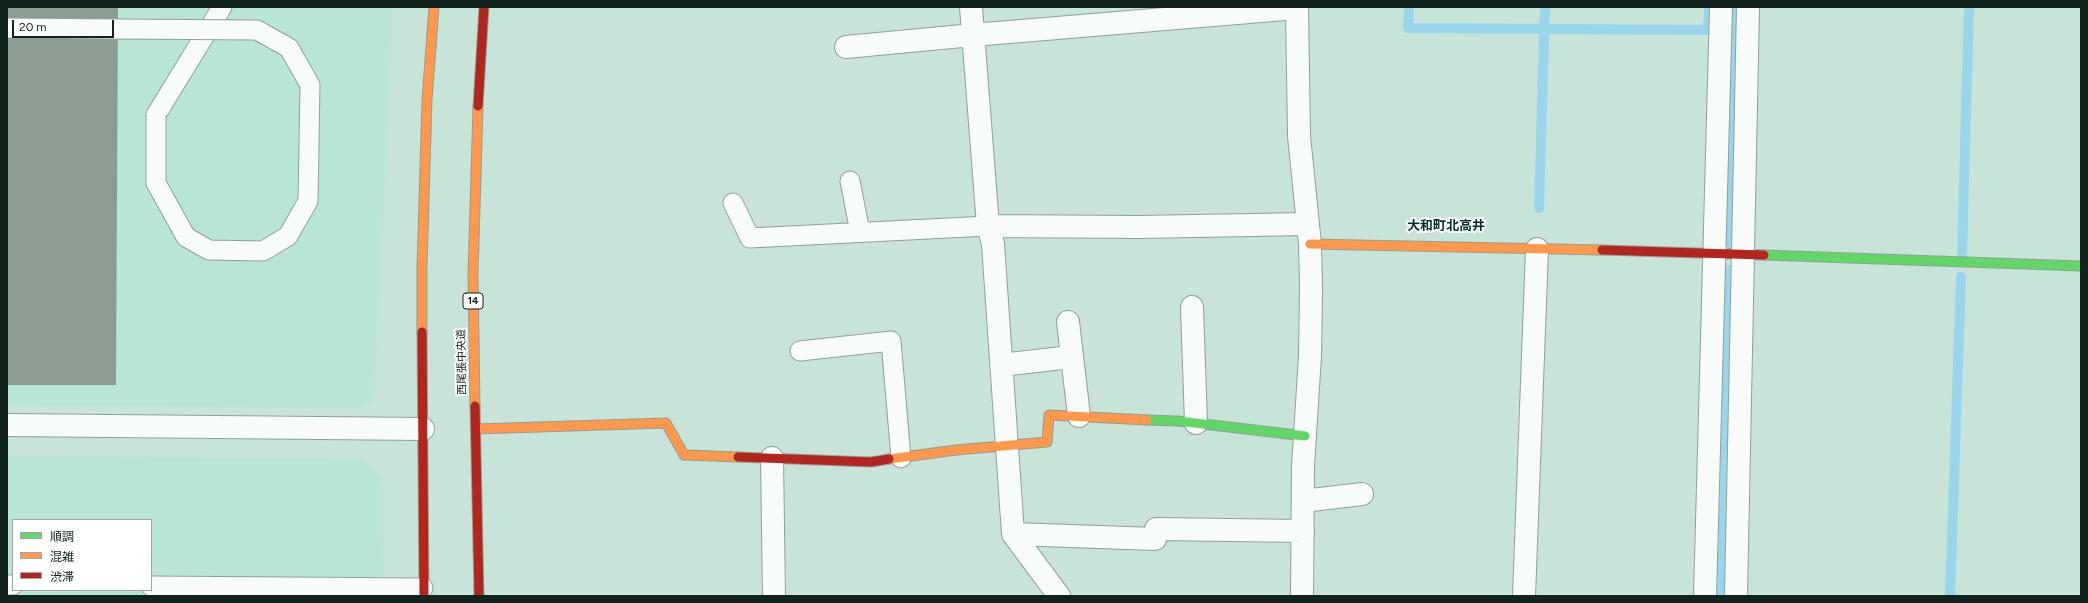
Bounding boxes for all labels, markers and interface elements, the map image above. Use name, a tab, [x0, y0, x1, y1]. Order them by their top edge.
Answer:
scale bar	[14, 12, 116, 38]
text: 20 m	[19, 20, 47, 34]
district label: 大和町北高井	[1407, 218, 1485, 234]
road number: 14	[463, 293, 483, 309]
street label: 西尾張中央道	[455, 329, 469, 395]
legend	[12, 519, 152, 591]
text: 順調	[50, 530, 74, 544]
text: 混雑	[50, 550, 74, 564]
text: 渋滞	[50, 570, 74, 584]

